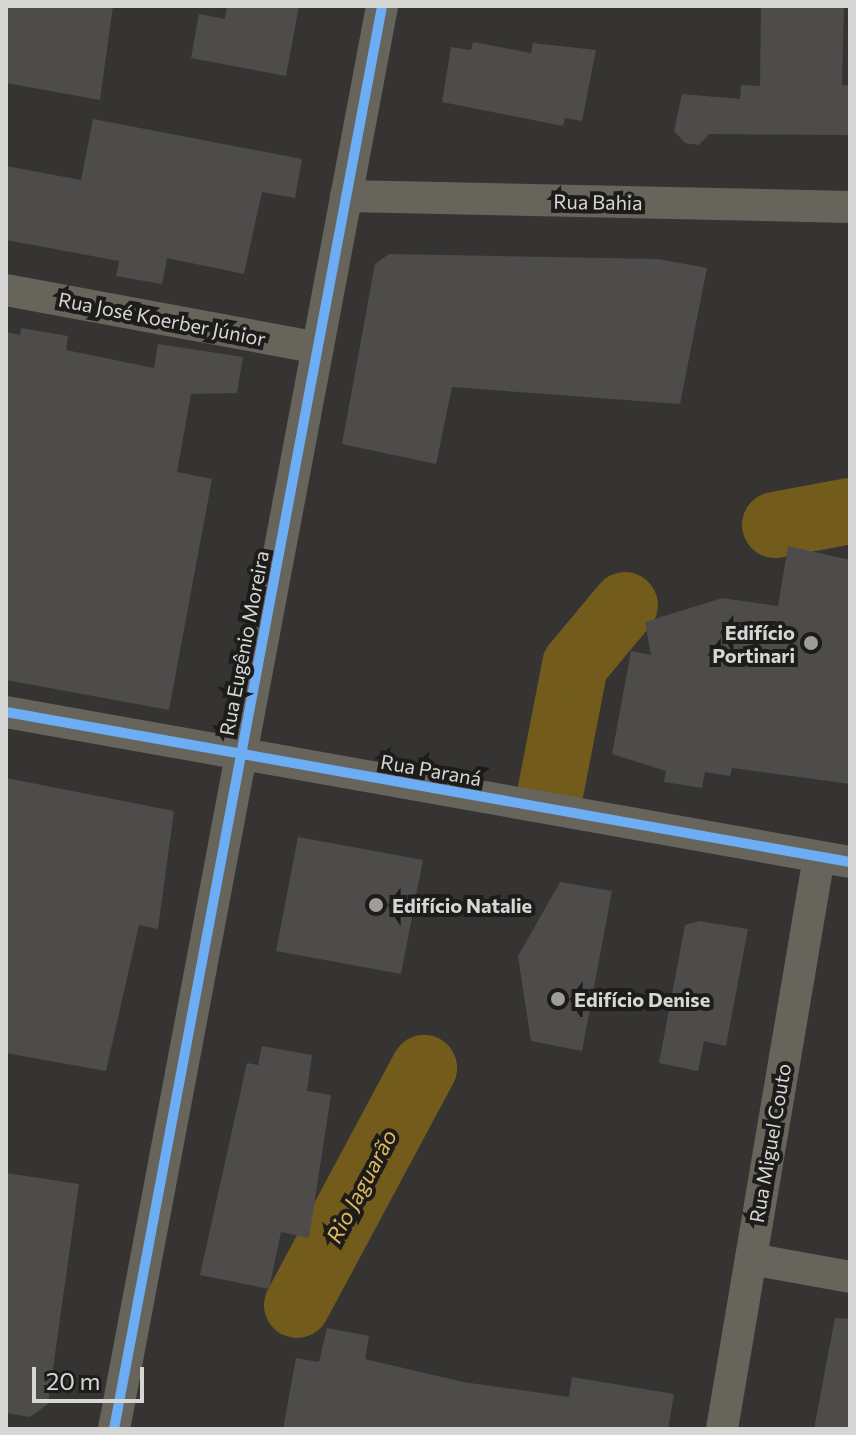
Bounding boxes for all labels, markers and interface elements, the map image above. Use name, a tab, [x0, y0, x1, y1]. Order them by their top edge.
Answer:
street label: Rua Bahia	[553, 189, 643, 215]
street label: Rua José Koerber Júnior	[56, 287, 268, 351]
street label: Rua Eugênio Moreira	[214, 548, 274, 738]
place label: Edifício Portinari	[712, 620, 795, 667]
marker: Edifício Portinari	[802, 634, 820, 652]
street label: Rua Paraná	[379, 749, 483, 791]
place label: Edifício Natalie	[392, 893, 532, 917]
marker: Edifício Natalie	[367, 896, 385, 914]
place label: Edifício Denise	[574, 987, 710, 1011]
marker: Edifício Denise	[549, 990, 567, 1008]
street label: Rua Miguel Couto	[744, 1061, 796, 1225]
water label: Rio Jaguarão	[320, 1125, 402, 1247]
scale bar	[36, 1351, 148, 1401]
text: 20 m	[46, 1366, 100, 1395]

